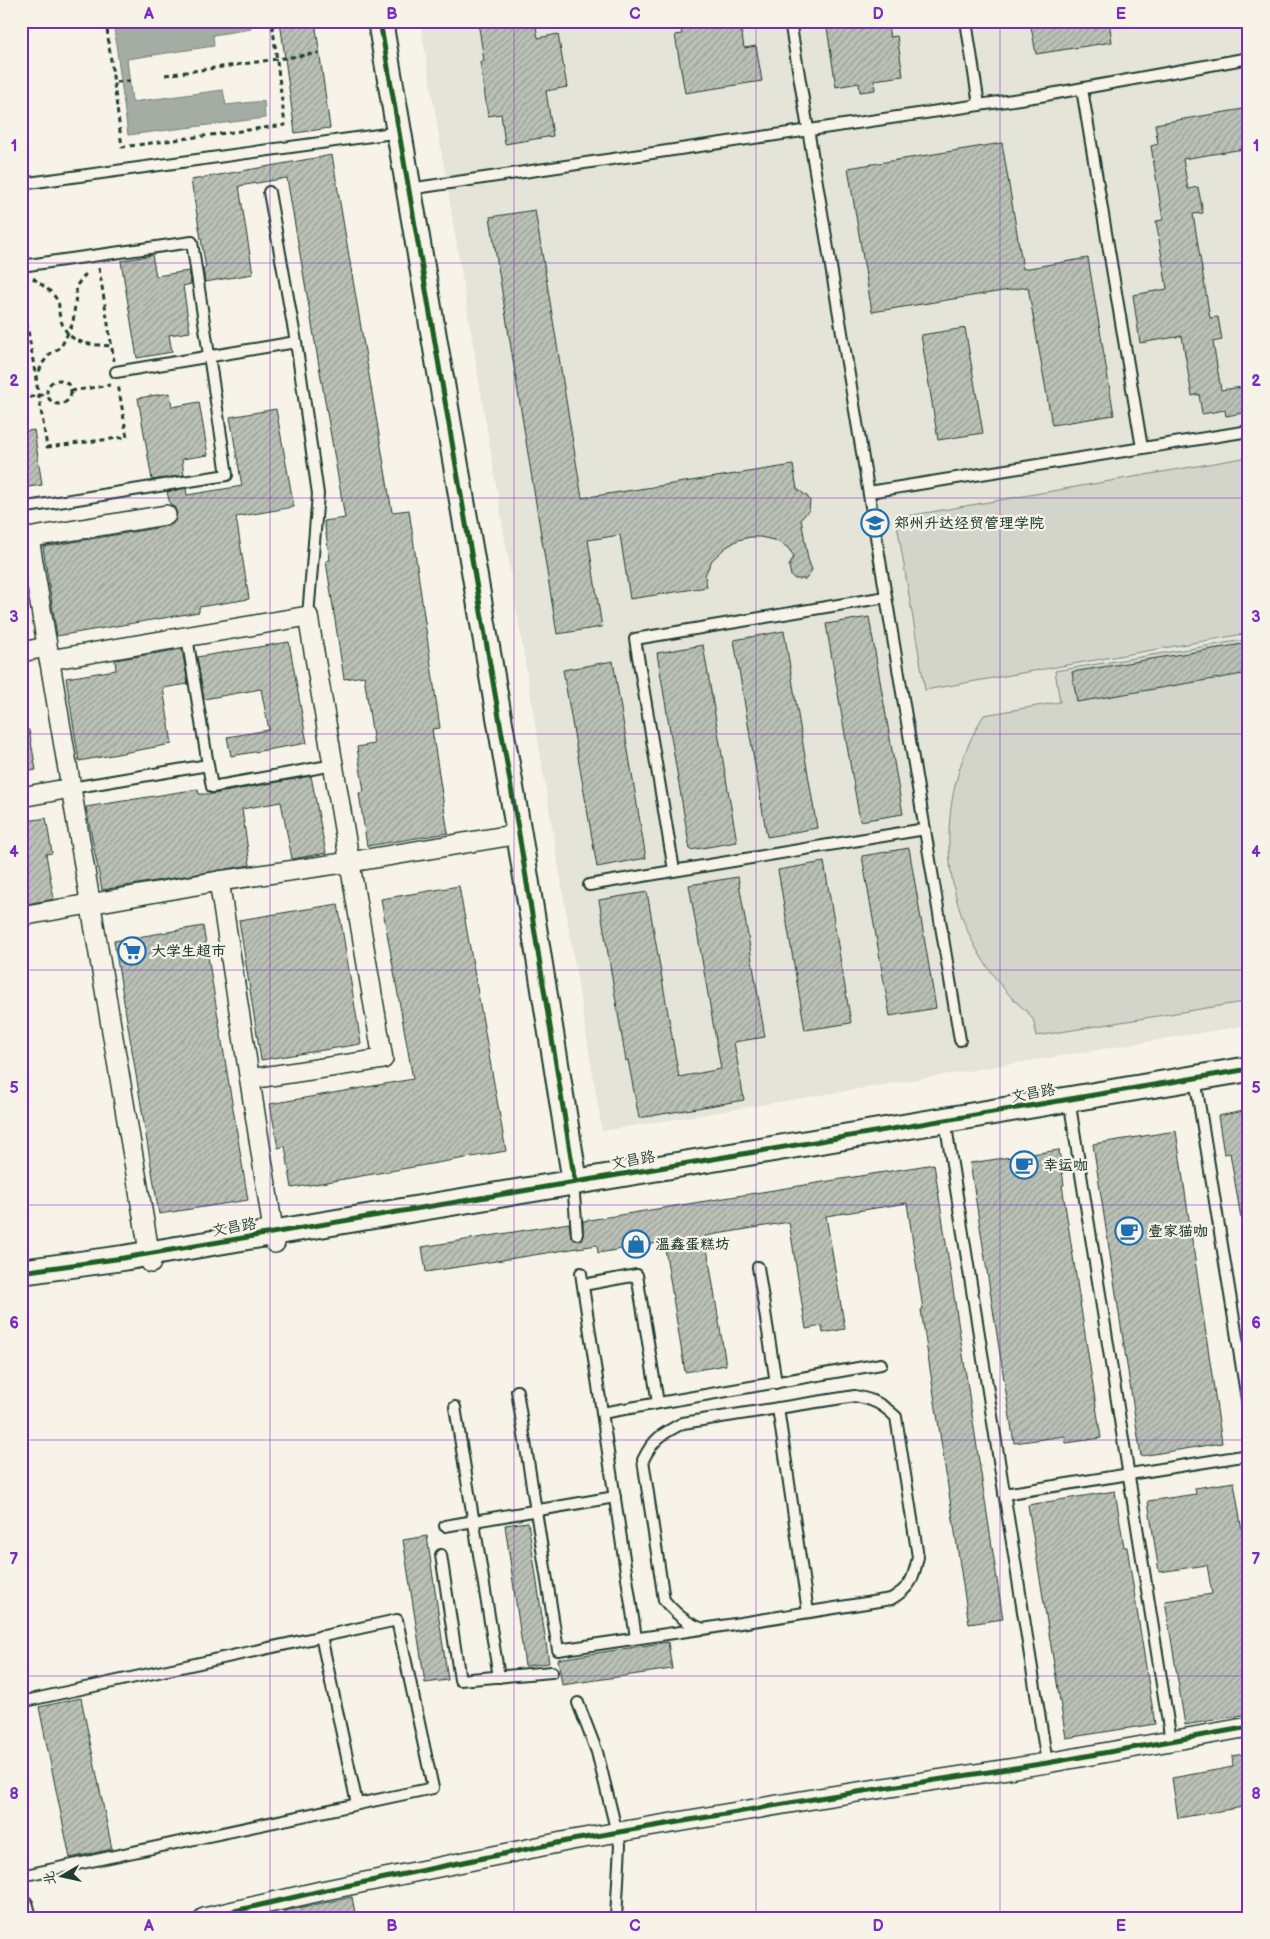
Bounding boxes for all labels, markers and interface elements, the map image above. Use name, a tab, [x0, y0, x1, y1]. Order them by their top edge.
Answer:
text: A	[143, 5, 154, 24]
text: B	[386, 5, 398, 24]
text: C	[629, 5, 641, 24]
text: D	[872, 5, 884, 24]
text: E	[1116, 5, 1126, 24]
text: 1	[11, 137, 17, 156]
text: 1	[1253, 137, 1259, 156]
text: 2	[9, 372, 19, 391]
text: 2	[1251, 372, 1261, 391]
school or university icon: 郑州升达经贸管理学院	[860, 508, 890, 538]
place label: 郑州升达经贸管理学院	[894, 514, 1044, 533]
text: 3	[9, 608, 19, 627]
text: 3	[1251, 608, 1261, 627]
text: 4	[9, 843, 19, 862]
text: 4	[1251, 843, 1261, 862]
supermarket icon: 大学生超市	[117, 936, 147, 966]
place label: 大学生超市	[151, 942, 226, 961]
text: 5	[9, 1079, 19, 1098]
text: 5	[1251, 1079, 1261, 1098]
street label: 文昌路	[1009, 1080, 1057, 1107]
street label: 文昌路	[609, 1147, 657, 1174]
cafe icon: 幸运咖	[1009, 1150, 1039, 1180]
place label: 幸运咖	[1043, 1156, 1088, 1175]
street label: 文昌路	[210, 1214, 258, 1241]
cafe icon: 壹家猫咖	[1114, 1216, 1144, 1246]
place label: 壹家猫咖	[1148, 1222, 1208, 1241]
shop icon: 温鑫蛋糕坊	[621, 1229, 651, 1259]
place label: 温鑫蛋糕坊	[655, 1235, 730, 1254]
text: 6	[9, 1314, 19, 1333]
text: 6	[1251, 1314, 1261, 1333]
text: 7	[10, 1550, 19, 1569]
text: 7	[1252, 1550, 1261, 1569]
text: 8	[9, 1785, 19, 1804]
text: 8	[1251, 1785, 1261, 1804]
north arrow	[38, 1852, 88, 1902]
text: 北	[40, 1870, 59, 1886]
text: A	[143, 1917, 154, 1936]
text: B	[386, 1917, 398, 1936]
text: C	[629, 1917, 641, 1936]
text: D	[872, 1917, 884, 1936]
text: E	[1116, 1917, 1126, 1936]

